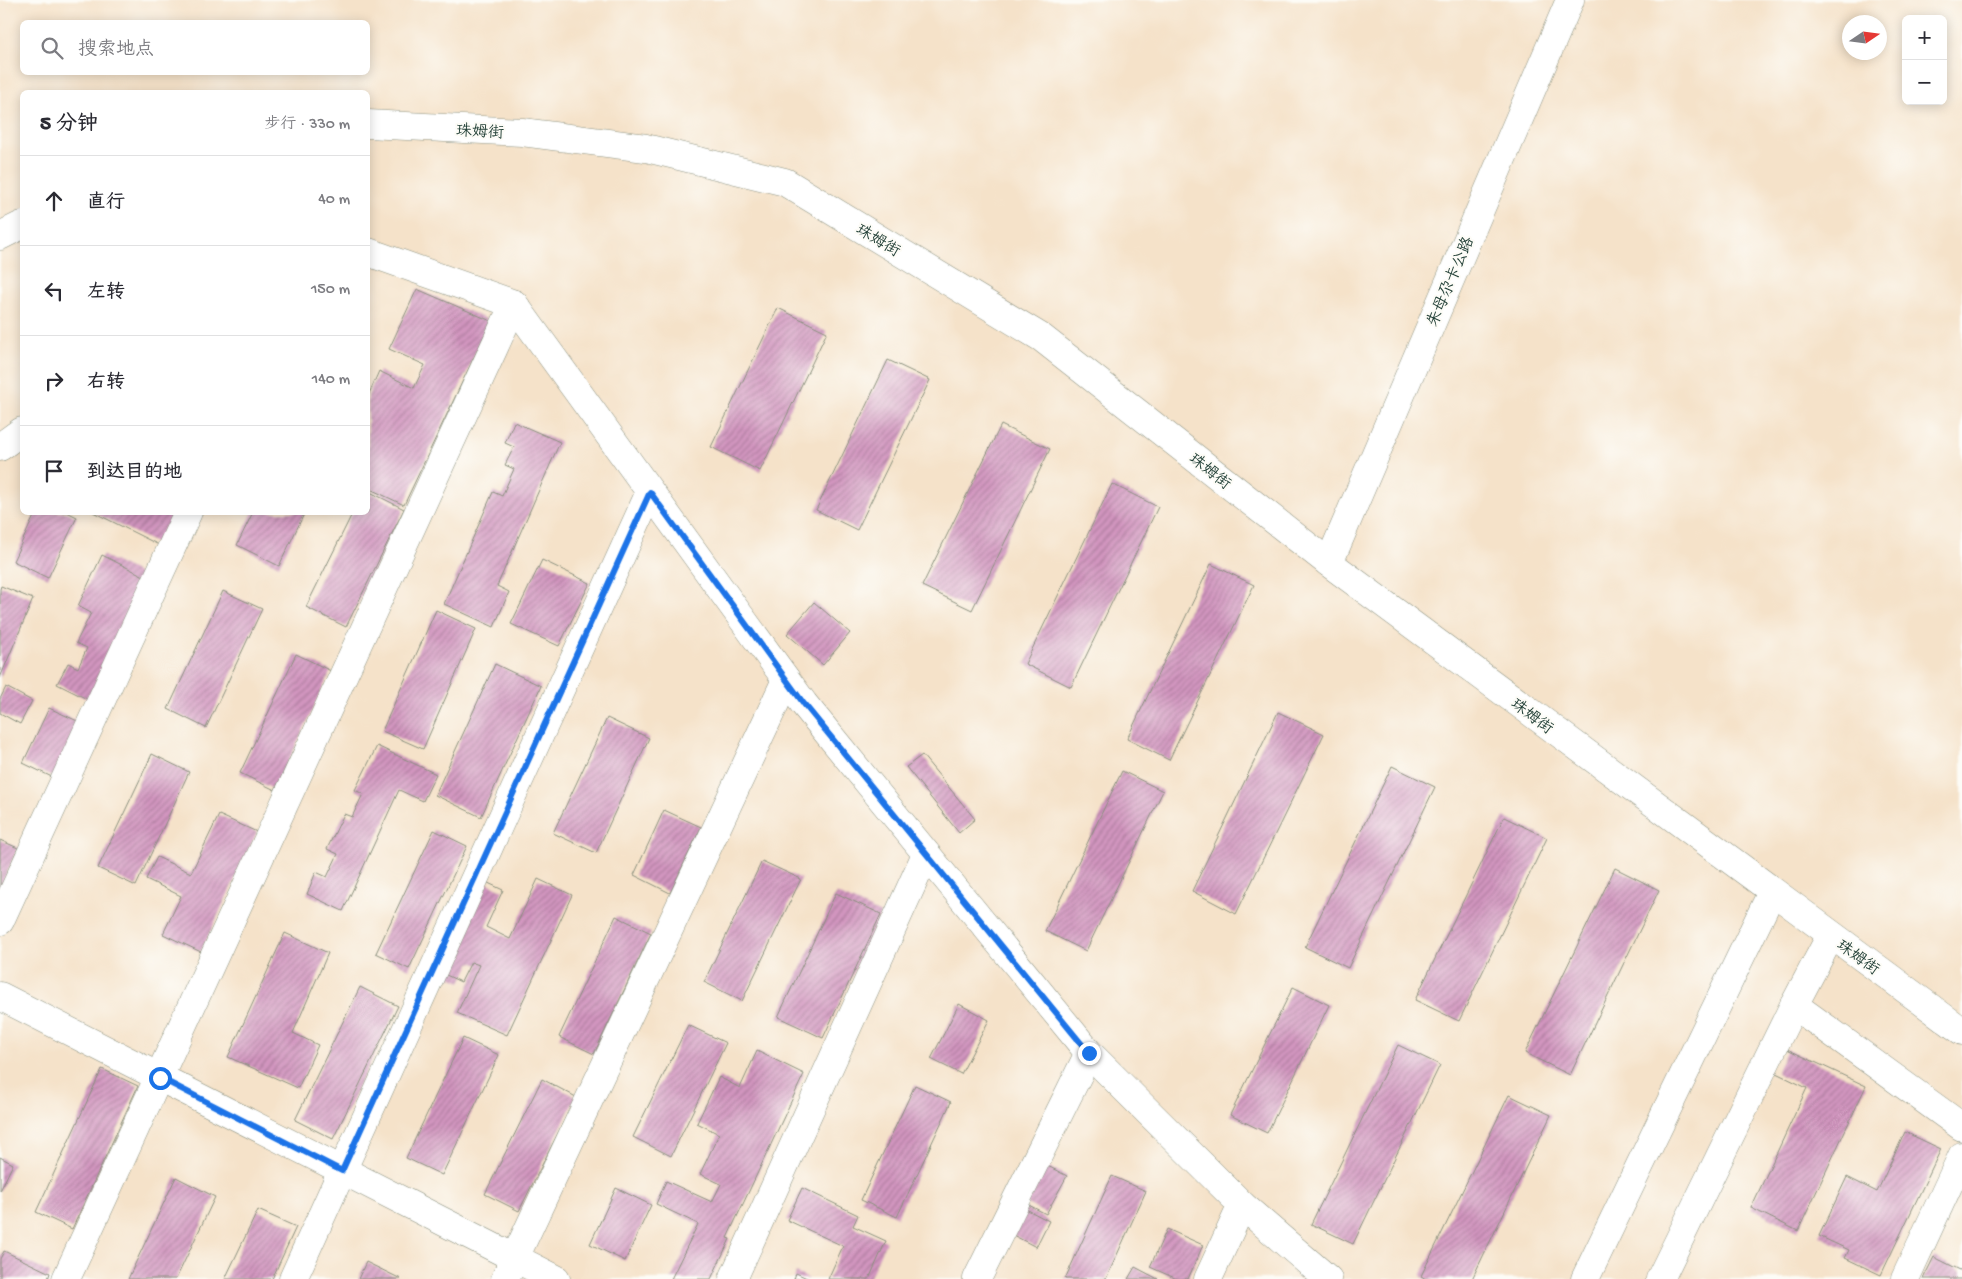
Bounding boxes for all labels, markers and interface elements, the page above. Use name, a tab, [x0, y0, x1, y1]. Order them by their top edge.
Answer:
north arrow	[1842, 15, 1887, 60]
map controls	[1902, 15, 1947, 105]
button: +	[1902, 15, 1947, 60]
search box	[20, 20, 370, 75]
icon: search	[38, 34, 66, 62]
text: 搜索地点	[78, 39, 154, 62]
button: −	[1902, 60, 1947, 105]
text: 5 分钟	[40, 113, 98, 138]
text: 步行 · 330 m	[265, 116, 350, 135]
street label: 珠姆街	[455, 122, 504, 144]
icon: ahead	[40, 187, 68, 215]
text: 40 m	[318, 191, 350, 210]
text: 直行	[87, 192, 125, 215]
street label: 珠姆街	[852, 221, 903, 263]
street label: 朱母尕卡公路	[1423, 234, 1480, 330]
icon: left	[40, 277, 68, 305]
text: 150 m	[311, 281, 350, 300]
text: 左转	[87, 282, 125, 305]
icon: right	[40, 367, 68, 395]
text: 140 m	[312, 371, 350, 390]
text: 右转	[87, 372, 125, 395]
street label: 珠姆街	[1184, 450, 1234, 495]
icon: arrive	[40, 457, 68, 485]
text: 到达目的地	[87, 462, 182, 485]
street label: 珠姆街	[1506, 695, 1556, 740]
street label: 珠姆街	[1832, 936, 1883, 981]
route end	[1078, 1042, 1101, 1065]
route start	[149, 1067, 172, 1090]

